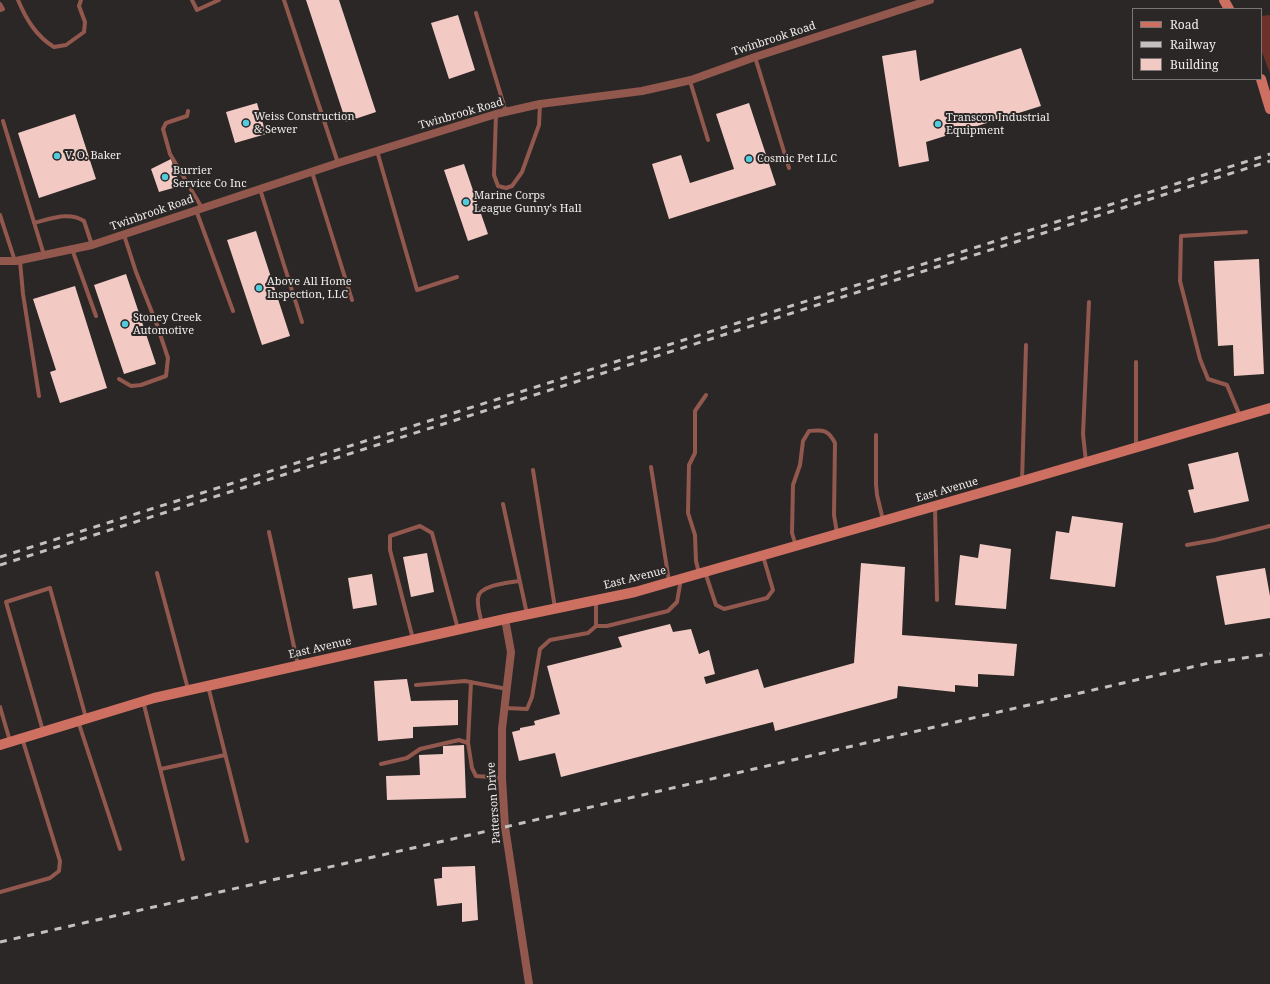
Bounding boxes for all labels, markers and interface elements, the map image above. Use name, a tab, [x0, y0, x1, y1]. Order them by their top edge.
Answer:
legend	[1132, 8, 1262, 80]
text: Road	[1170, 16, 1199, 33]
street label: Twinbrook Road	[730, 19, 818, 59]
text: Railway	[1170, 36, 1216, 53]
text: Building	[1170, 56, 1218, 73]
street label: Twinbrook Road	[417, 96, 505, 132]
place label: Weiss Construction & Sewer	[254, 110, 354, 136]
place label: Transcon Industrial Equipment	[946, 111, 1050, 137]
marker: Weiss Construction & Sewer	[241, 118, 251, 128]
marker: Transcon Industrial Equipment	[933, 119, 943, 129]
place label: V. O. Baker	[65, 149, 121, 163]
marker: V. O. Baker	[52, 151, 62, 161]
place label: Cosmic Pet LLC	[757, 152, 837, 166]
marker: Cosmic Pet LLC	[744, 154, 754, 164]
place label: Burrier Service Co Inc	[173, 164, 247, 190]
marker: Burrier Service Co Inc	[160, 172, 170, 182]
place label: Marine Corps League Gunny's Hall	[474, 189, 582, 215]
street label: Twinbrook Road	[109, 193, 195, 233]
marker: Marine Corps League Gunny's Hall	[461, 197, 471, 207]
place label: Above All Home Inspection, LLC	[267, 275, 352, 301]
marker: Above All Home Inspection, LLC	[254, 283, 264, 293]
place label: Stoney Creek Automotive	[133, 311, 201, 337]
marker: Stoney Creek Automotive	[120, 319, 130, 329]
street label: East Avenue	[914, 475, 980, 505]
street label: East Avenue	[602, 564, 668, 592]
street label: East Avenue	[287, 634, 353, 662]
street label: Patterson Drive	[485, 762, 503, 844]

